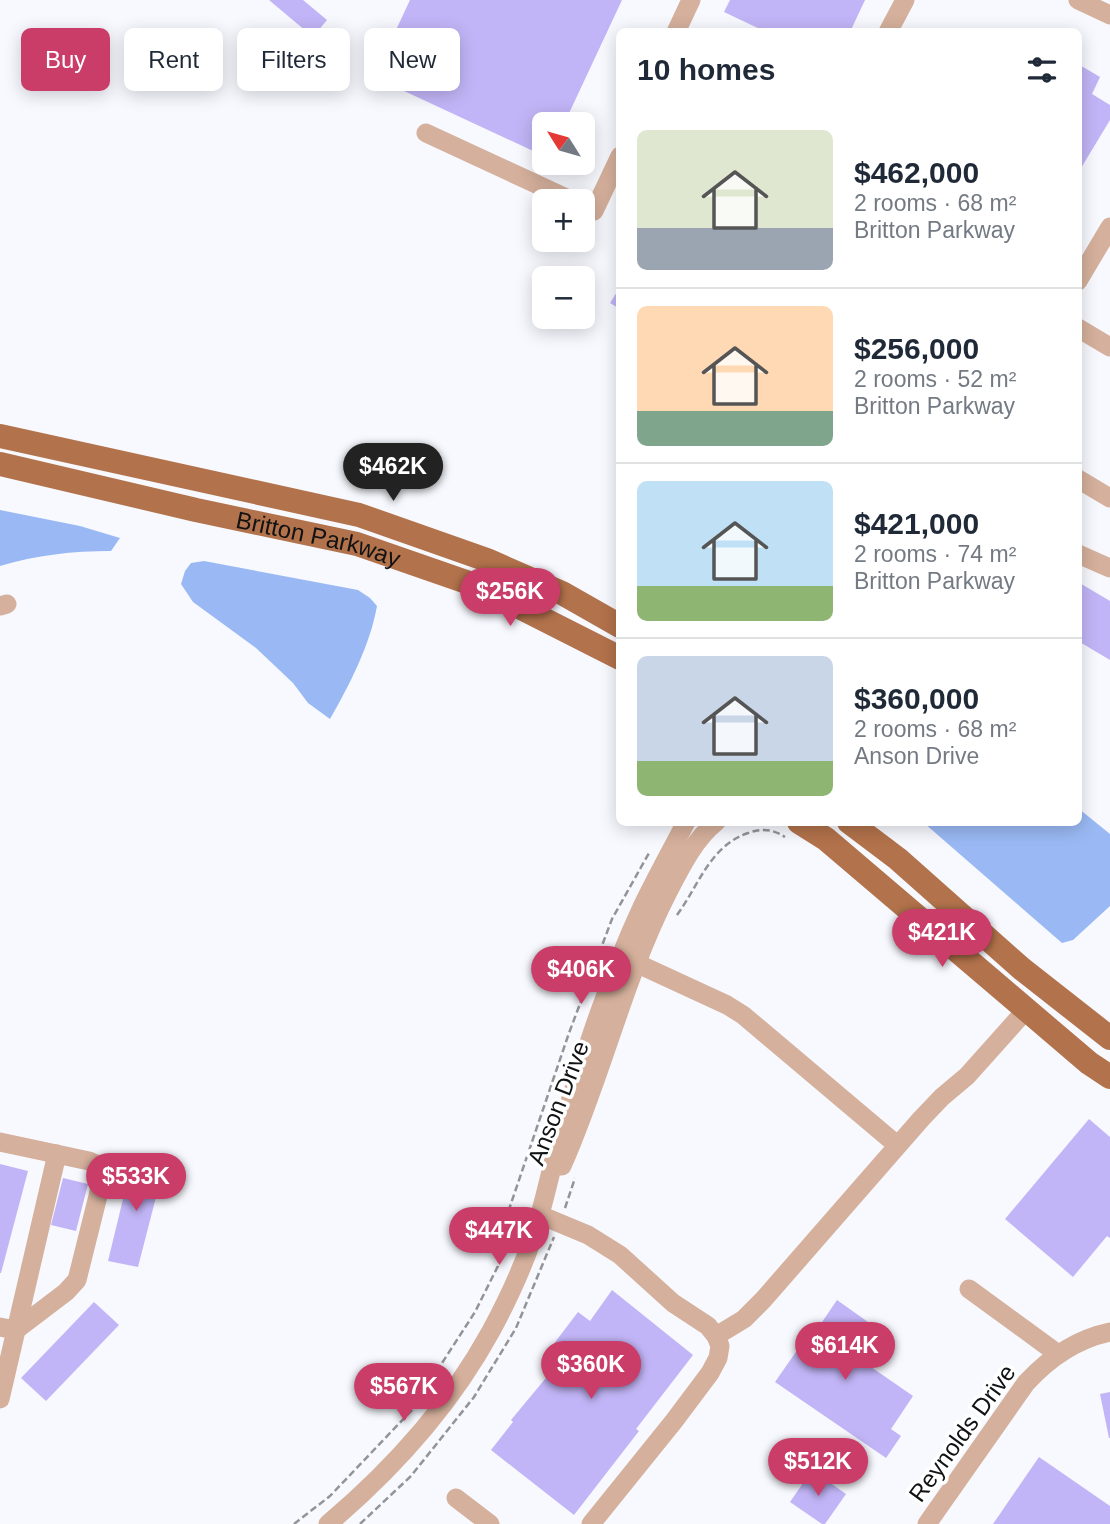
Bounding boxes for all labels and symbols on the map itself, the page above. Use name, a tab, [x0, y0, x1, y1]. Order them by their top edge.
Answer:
north arrow	[532, 112, 595, 175]
pin: $462K	[344, 444, 442, 503]
street label: Britton Parkway	[234, 505, 404, 572]
pin: $256K	[461, 568, 559, 628]
pin: $421K	[893, 909, 991, 969]
pin: $406K	[532, 946, 630, 1006]
street label: Anson Drive	[522, 1037, 594, 1169]
pin: $533K	[87, 1154, 185, 1213]
pin: $447K	[450, 1208, 548, 1267]
pin: $614K	[796, 1322, 894, 1382]
pin: $360K	[542, 1342, 640, 1401]
street label: Reynolds Drive	[903, 1359, 1021, 1507]
pin: $567K	[355, 1364, 453, 1423]
pin: $512K	[769, 1438, 867, 1498]

